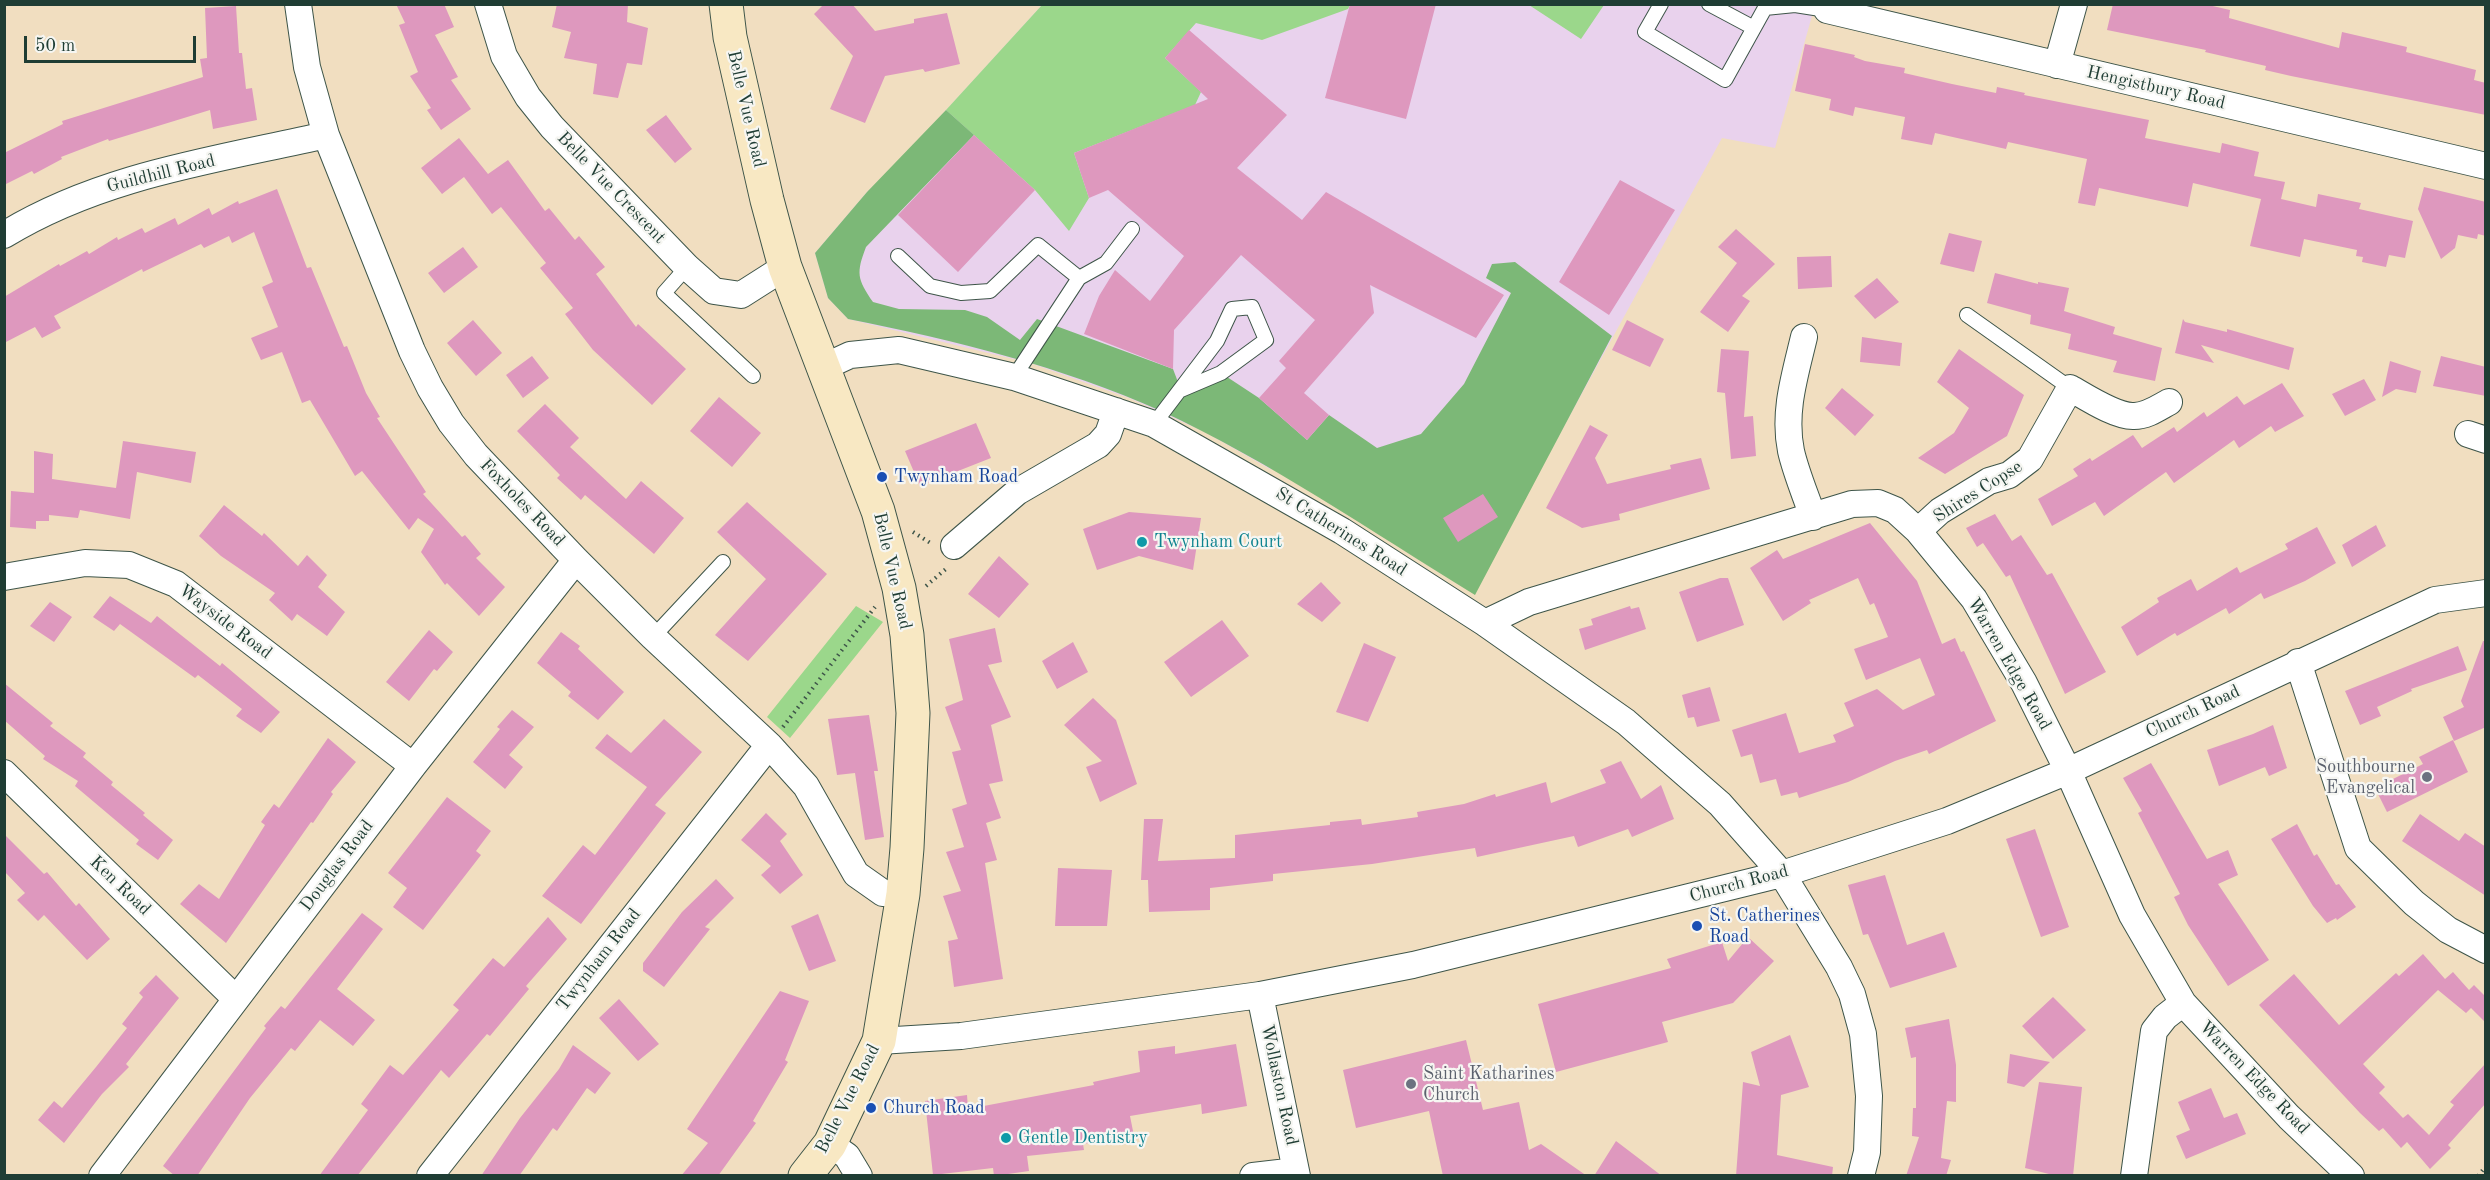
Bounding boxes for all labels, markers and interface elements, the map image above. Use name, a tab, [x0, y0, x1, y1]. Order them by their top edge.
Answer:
scale bar	[27, 24, 200, 62]
text: 50 m	[35, 37, 75, 55]
street label: Belle Vue Road	[722, 48, 770, 170]
street label: Hengistbury Road	[2085, 62, 2227, 114]
street label: Belle Vue Crescent	[552, 127, 670, 249]
street label: Guildhill Road	[104, 150, 218, 198]
street label: Foxholes Road	[475, 455, 569, 551]
street label: Shires Copse	[1930, 456, 2026, 528]
place label: Twynham Road	[894, 466, 1018, 488]
marker: Twynham Road	[875, 470, 889, 484]
street label: St Catherines Road	[1271, 483, 1411, 581]
street label: Belle Vue Road	[868, 510, 916, 632]
place label: Twynham Court	[1154, 531, 1282, 553]
marker: Twynham Court	[1135, 535, 1149, 549]
street label: Wayside Road	[174, 580, 276, 664]
street label: Warren Edge Road	[1962, 594, 2056, 734]
street label: Church Road	[2142, 681, 2244, 743]
place label: Southbourne Evangelical	[2316, 756, 2415, 798]
marker: Southbourne Evangelical	[2420, 770, 2434, 784]
street label: Douglas Road	[296, 816, 378, 916]
street label: Ken Road	[85, 852, 155, 920]
street label: Church Road	[1687, 860, 1791, 908]
street label: Twynham Road	[552, 904, 646, 1016]
place label: St. Catherines Road	[1709, 905, 1820, 948]
marker: St. Catherines Road	[1690, 919, 1704, 933]
street label: Warren Edge Road	[2194, 1017, 2314, 1139]
street label: Wollaston Road	[1256, 1023, 1302, 1147]
street label: Belle Vue Road	[811, 1041, 885, 1157]
place label: Saint Katharines Church	[1423, 1063, 1555, 1106]
marker: Saint Katharines Church	[1404, 1077, 1418, 1091]
place label: Church Road	[883, 1097, 985, 1119]
marker: Church Road	[864, 1101, 878, 1115]
place label: Gentle Dentistry	[1018, 1127, 1148, 1149]
marker: Gentle Dentistry	[999, 1131, 1013, 1145]

